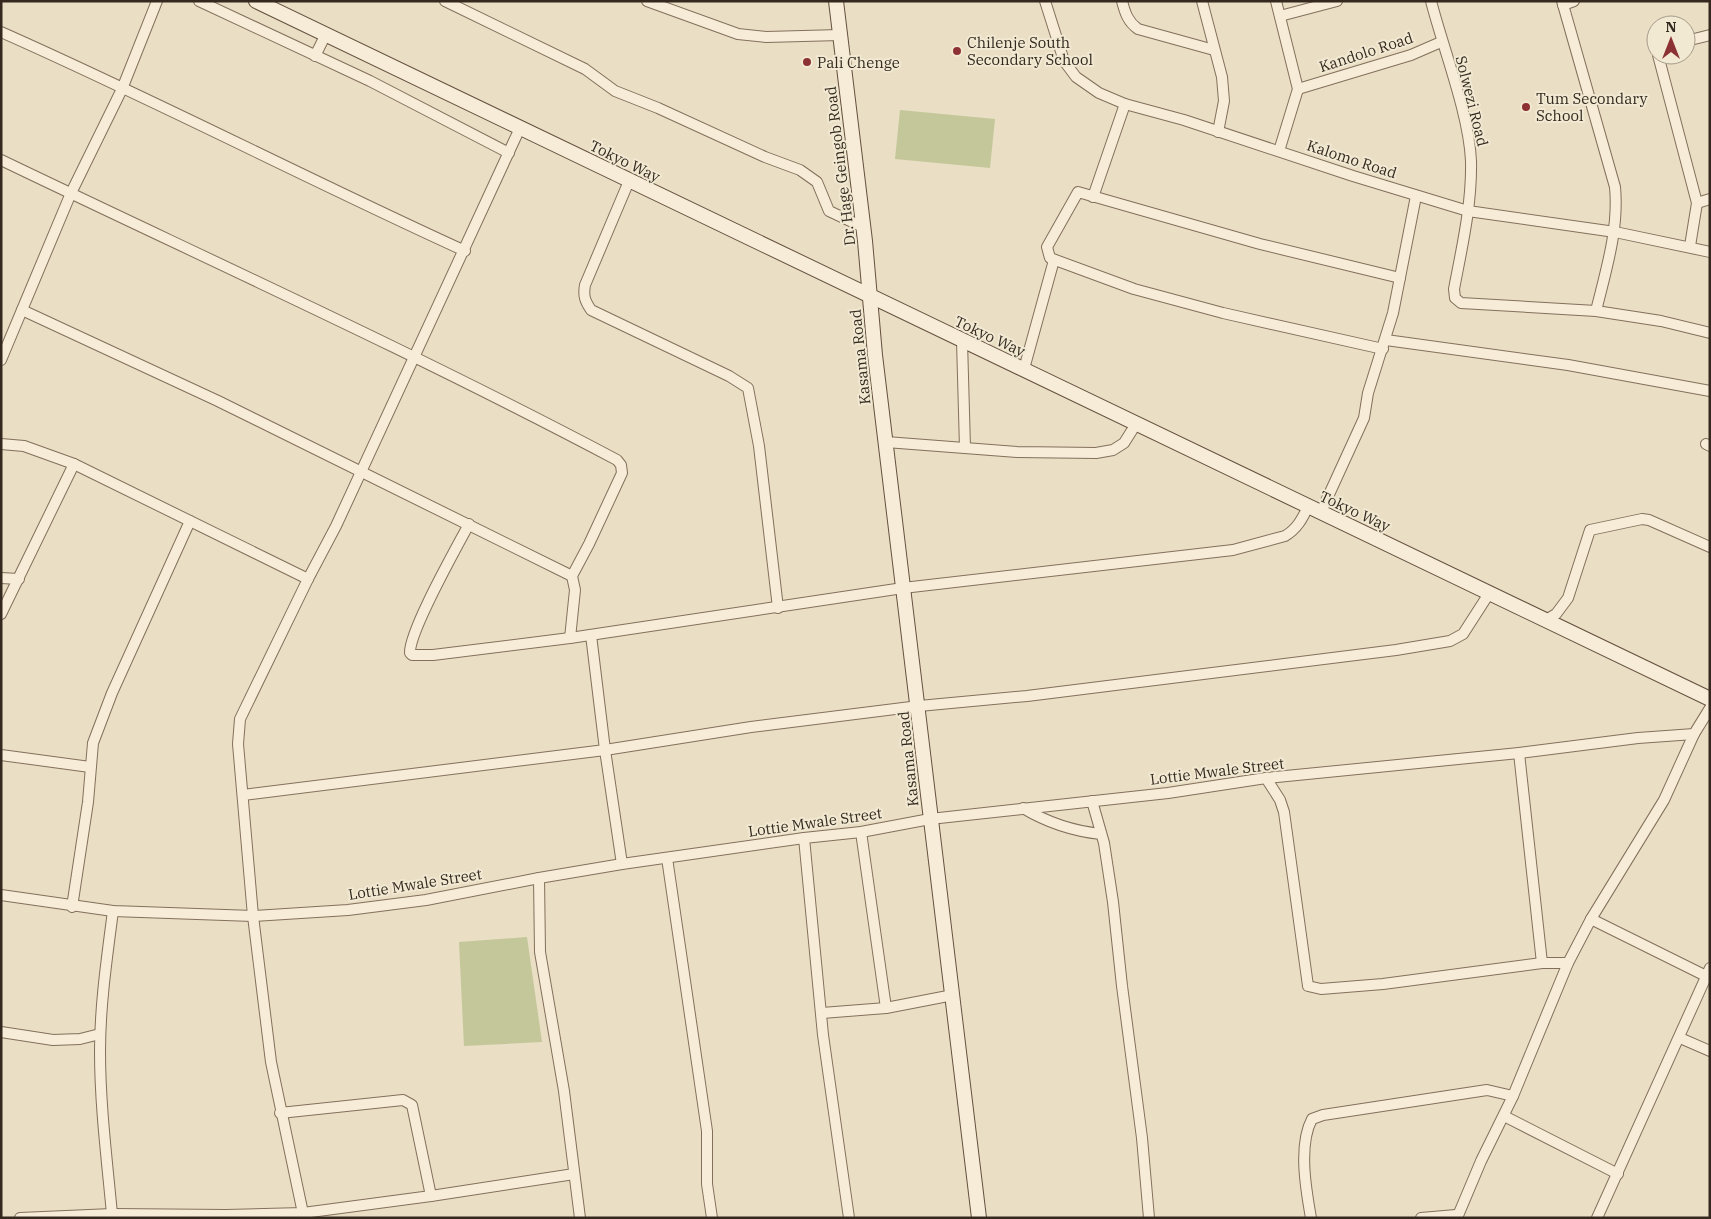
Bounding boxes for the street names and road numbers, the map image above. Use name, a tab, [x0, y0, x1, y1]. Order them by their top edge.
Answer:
street label: Kandolo Road	[1316, 28, 1416, 76]
street label: Solwezi Road	[1452, 54, 1492, 148]
street label: Dr. Hage Geingob Road	[821, 85, 859, 247]
street label: Tokyo Way	[587, 136, 663, 186]
street label: Kalomo Road	[1305, 136, 1399, 182]
street label: Kasama Road	[846, 308, 874, 406]
street label: Tokyo Way	[952, 311, 1028, 361]
street label: Tokyo Way	[1317, 486, 1393, 536]
street label: Kasama Road	[894, 710, 922, 808]
street label: Lottie Mwale Street	[1149, 753, 1285, 789]
street label: Lottie Mwale Street	[747, 803, 883, 841]
street label: Lottie Mwale Street	[347, 864, 483, 904]

